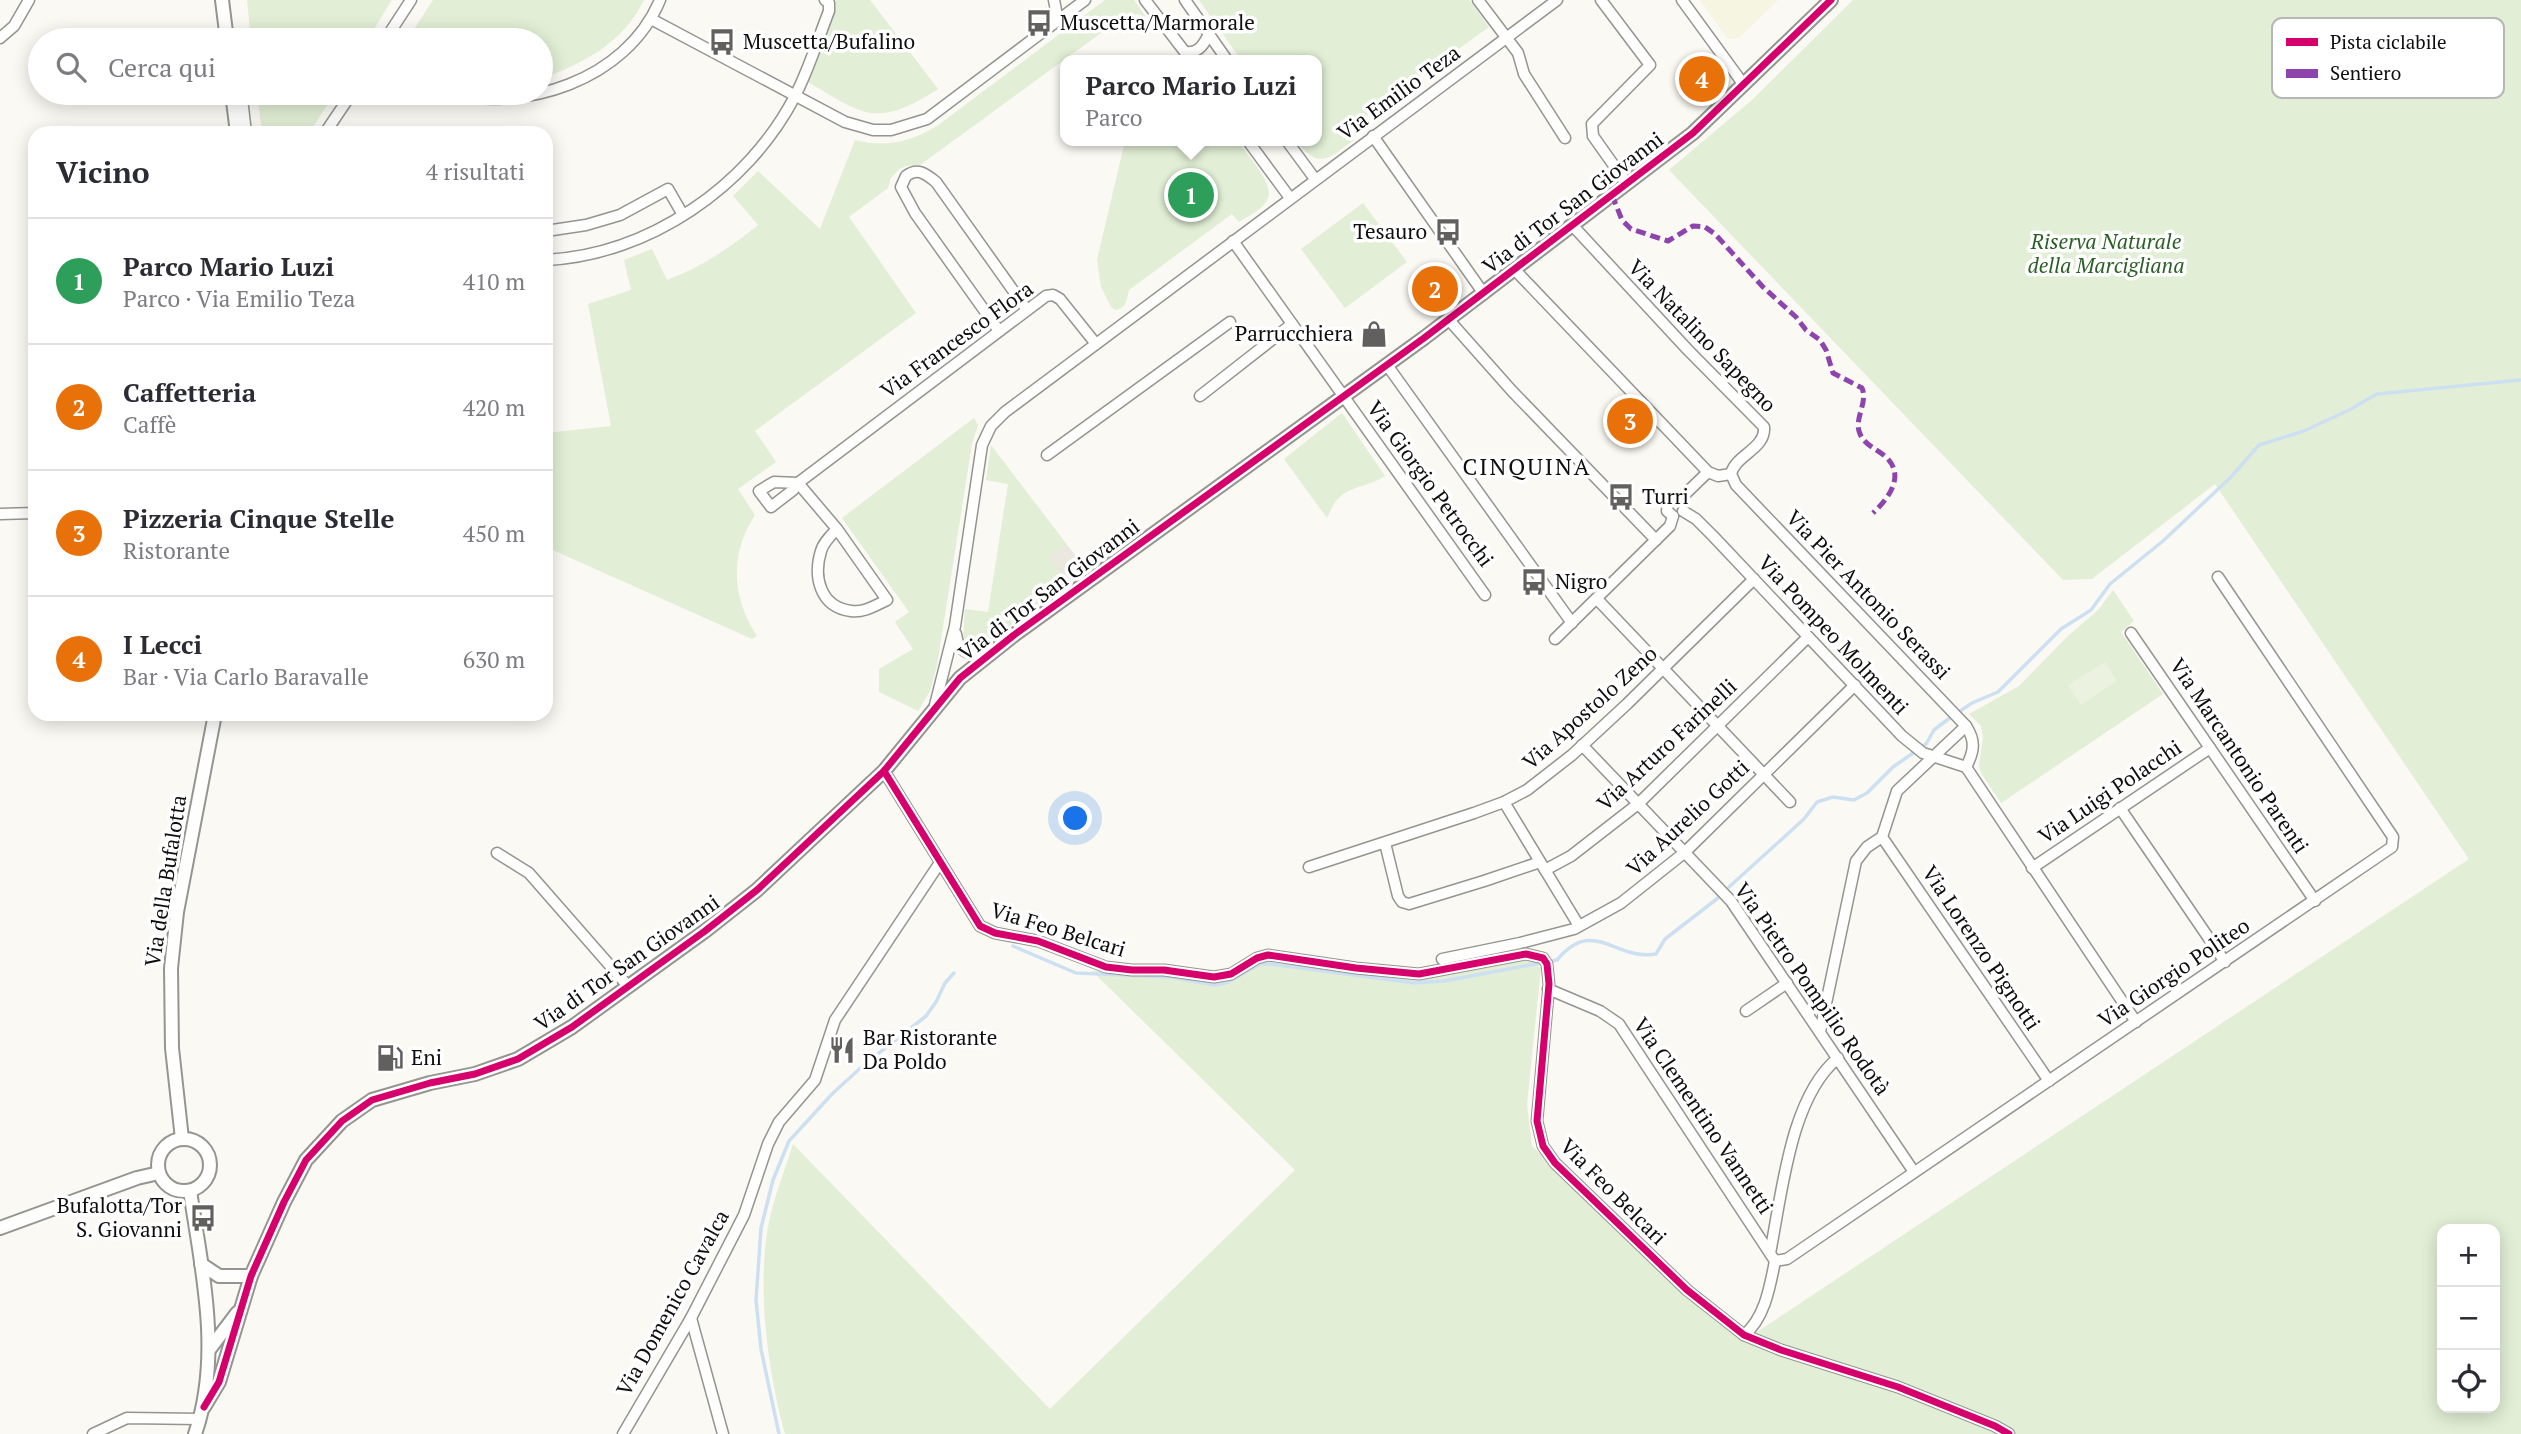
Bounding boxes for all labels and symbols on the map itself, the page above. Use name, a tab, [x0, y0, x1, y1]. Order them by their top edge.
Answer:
bus stop icon: Muscetta/Marmorale	[1024, 8, 1054, 38]
place label: Muscetta/Marmorale	[1060, 8, 1255, 36]
legend	[2272, 18, 2504, 98]
bus stop icon: Muscetta/Bufalino	[707, 27, 737, 57]
place label: Muscetta/Bufalino	[743, 27, 915, 55]
text: Pista ciclabile	[2330, 29, 2447, 54]
street label: Via Emilio Teza	[1331, 38, 1466, 146]
pin: 4	[1679, 53, 1725, 105]
text: Sentiero	[2330, 60, 2401, 85]
street label: Via di Tor San Giovanni	[1476, 125, 1669, 280]
pin: 1	[1168, 169, 1214, 221]
place label: Tesauro	[1353, 217, 1427, 245]
bus stop icon: Tesauro	[1433, 217, 1463, 247]
park label: Riserva Naturale della Marcigliana	[2028, 227, 2184, 279]
street label: Via Natalino Sapegno	[1622, 253, 1783, 418]
pin: 2	[1412, 263, 1458, 315]
street label: Via Francesco Flora	[874, 274, 1039, 404]
place label: Parrucchiera	[1235, 319, 1353, 347]
shop icon: Parrucchiera	[1359, 319, 1389, 349]
street label: Via Giorgio Petrocchi	[1361, 395, 1501, 572]
pin: 3	[1607, 395, 1653, 447]
district label: CINQUINA	[1463, 451, 1591, 482]
bus stop icon: Turri	[1606, 482, 1636, 512]
place label: Turri	[1642, 482, 1689, 510]
street label: Via Pier Antonio Serassi	[1780, 504, 1957, 685]
street label: Via di Tor San Giovanni	[952, 512, 1145, 667]
street label: Via Pompeo Molmenti	[1752, 548, 1915, 720]
bus stop icon: Nigro	[1519, 567, 1549, 597]
place label: Nigro	[1555, 567, 1607, 595]
street label: Via Apostolo Zeno	[1516, 639, 1663, 775]
street label: Via Marcantonio Parenti	[2164, 653, 2316, 858]
street label: Via Arturo Farinelli	[1590, 672, 1742, 816]
street label: Via Luigi Polacchi	[2032, 733, 2187, 849]
street label: Via Aurelio Gotti	[1620, 753, 1755, 881]
street label: Via della Bufalotta	[138, 793, 192, 969]
your location	[1058, 801, 1092, 835]
street label: Via Lorenzo Pignotti	[1916, 860, 2047, 1035]
street label: Via Pietro Pompilio Rodotà	[1729, 877, 1897, 1101]
street label: Via di Tor San Giovanni	[528, 888, 725, 1037]
street label: Via Feo Belcari	[987, 895, 1129, 963]
street label: Via Giorgio Politeo	[2092, 911, 2255, 1033]
street label: Via Clementino Vannetti	[1628, 1012, 1780, 1219]
place label: Bar Ristorante Da Poldo	[863, 1023, 997, 1075]
restaurant icon: Bar Ristorante Da Poldo	[827, 1035, 857, 1065]
fuel station icon: Eni	[375, 1043, 405, 1073]
place label: Eni	[411, 1043, 442, 1071]
street label: Via Feo Belcari	[1554, 1132, 1673, 1251]
place label: Bufalotta/Tor S. Giovanni	[57, 1191, 182, 1243]
bus stop icon: Bufalotta/Tor S. Giovanni	[188, 1203, 218, 1233]
street label: Via Domenico Cavalca	[609, 1204, 735, 1401]

